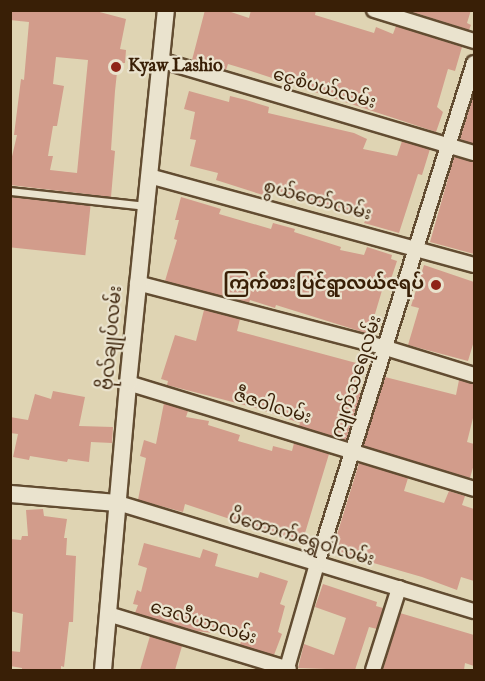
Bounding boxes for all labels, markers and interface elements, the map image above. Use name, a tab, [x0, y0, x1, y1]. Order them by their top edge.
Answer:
place label: Kyaw Lashio	[128, 56, 223, 78]
marker: Kyaw Lashio	[109, 60, 123, 74]
street label: ငွေစံပယ်လမ်း	[270, 65, 378, 115]
street label: စွယ်တော်လမ်း	[261, 177, 373, 227]
place label: ကြက်စားပြင်ရွာလယ်ဇရပ်	[223, 274, 424, 296]
marker: ကြက်စားပြင်ရွာလယ်ဇရပ်	[429, 278, 443, 292]
street label: ဗိုလ်ချုပ်လမ်း	[98, 285, 128, 391]
street label: ကျက်သရေလမ်း	[328, 313, 388, 441]
street label: ဇီဇဝါလမ်း	[230, 386, 314, 430]
street label: ပိတောက်ရွှေဝါလမ်း	[226, 508, 376, 572]
street label: ဒေလီယာလမ်း	[147, 598, 259, 650]

